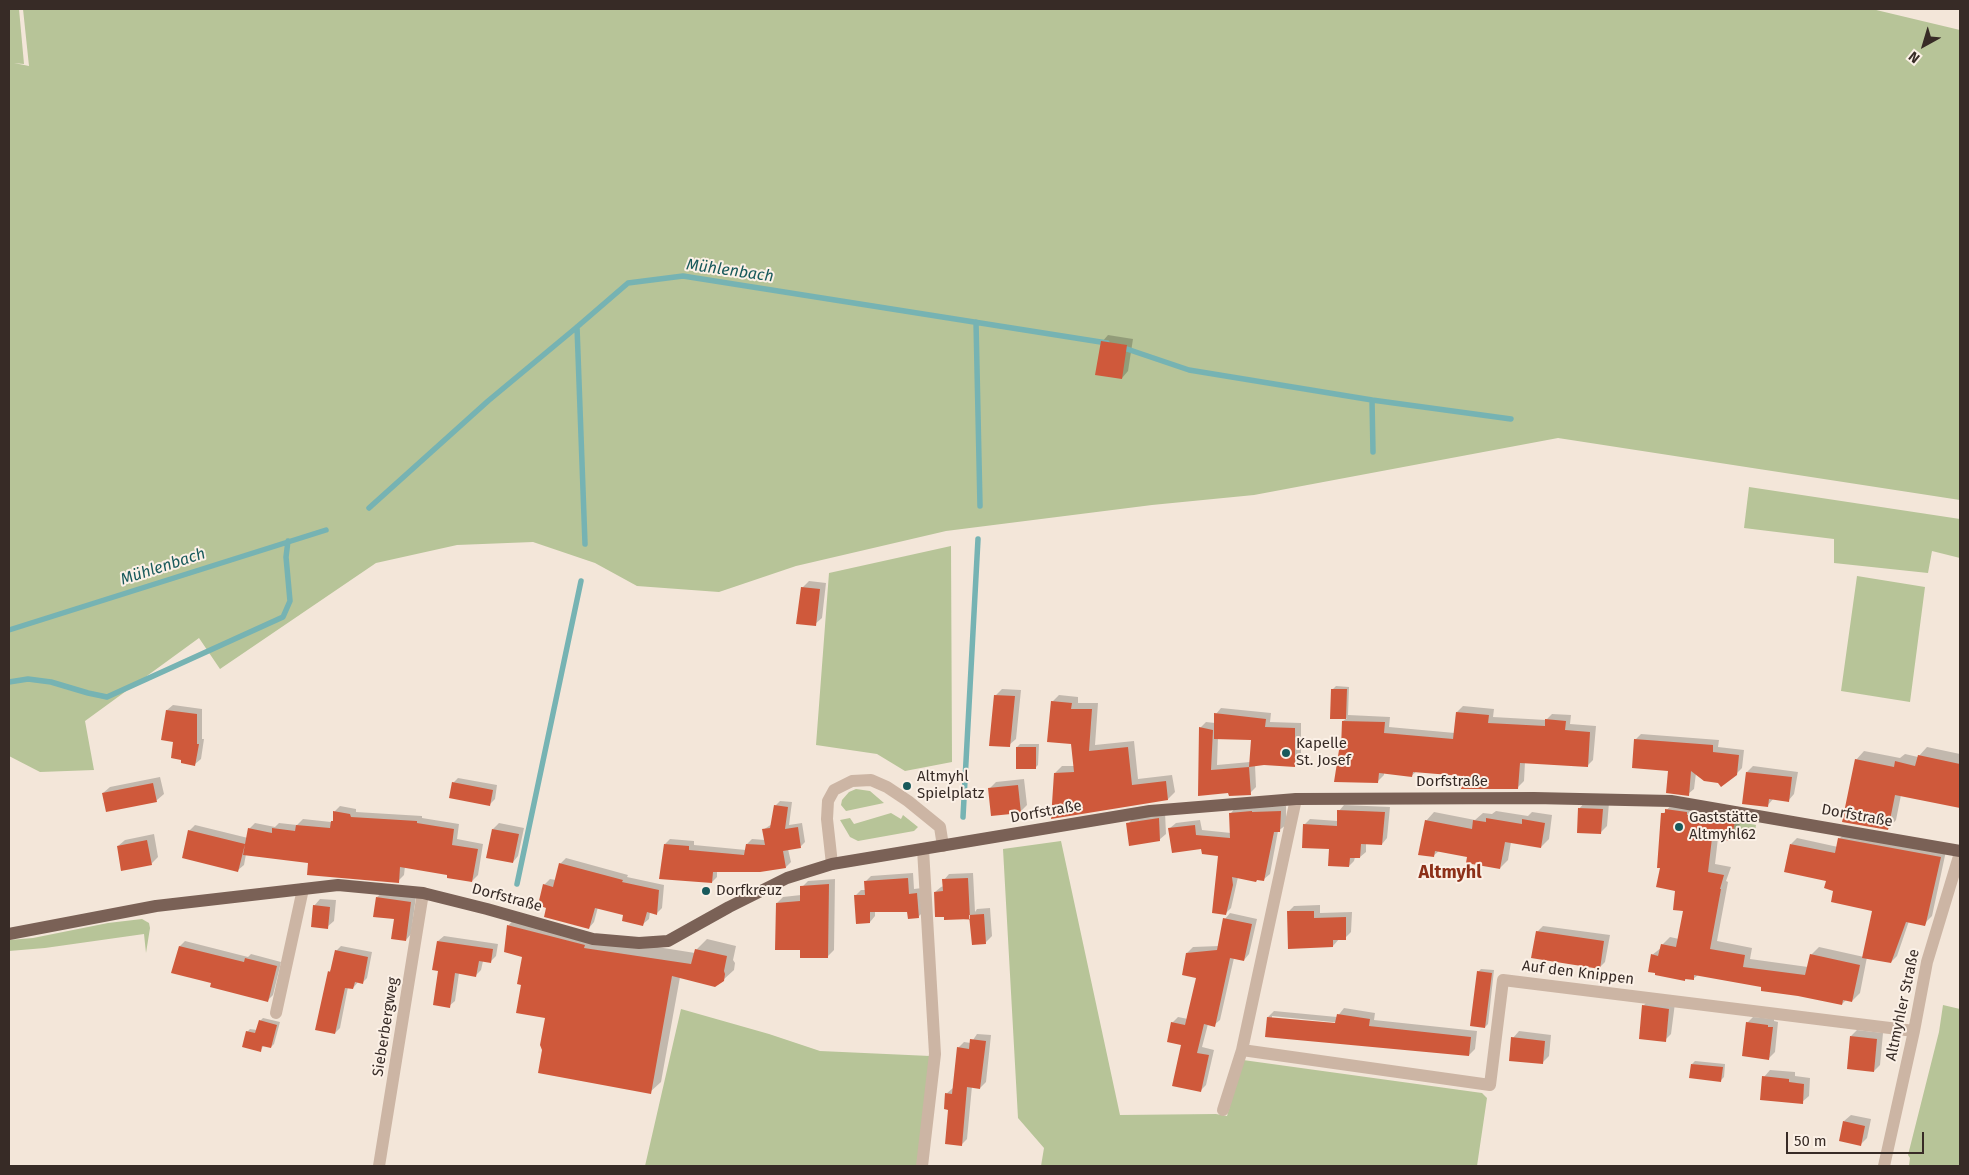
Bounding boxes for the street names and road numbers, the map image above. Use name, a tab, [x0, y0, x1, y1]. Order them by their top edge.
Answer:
street label: Dorfstraße	[1416, 773, 1488, 791]
street label: Dorfstraße	[1009, 797, 1083, 827]
street label: Dorfstraße	[1820, 801, 1894, 831]
street label: Dorfstraße	[470, 880, 544, 916]
street label: Altmyhler Straße	[1882, 948, 1924, 1062]
street label: Auf den Knippen	[1521, 957, 1635, 989]
street label: Sieberbergweg	[369, 976, 403, 1078]

